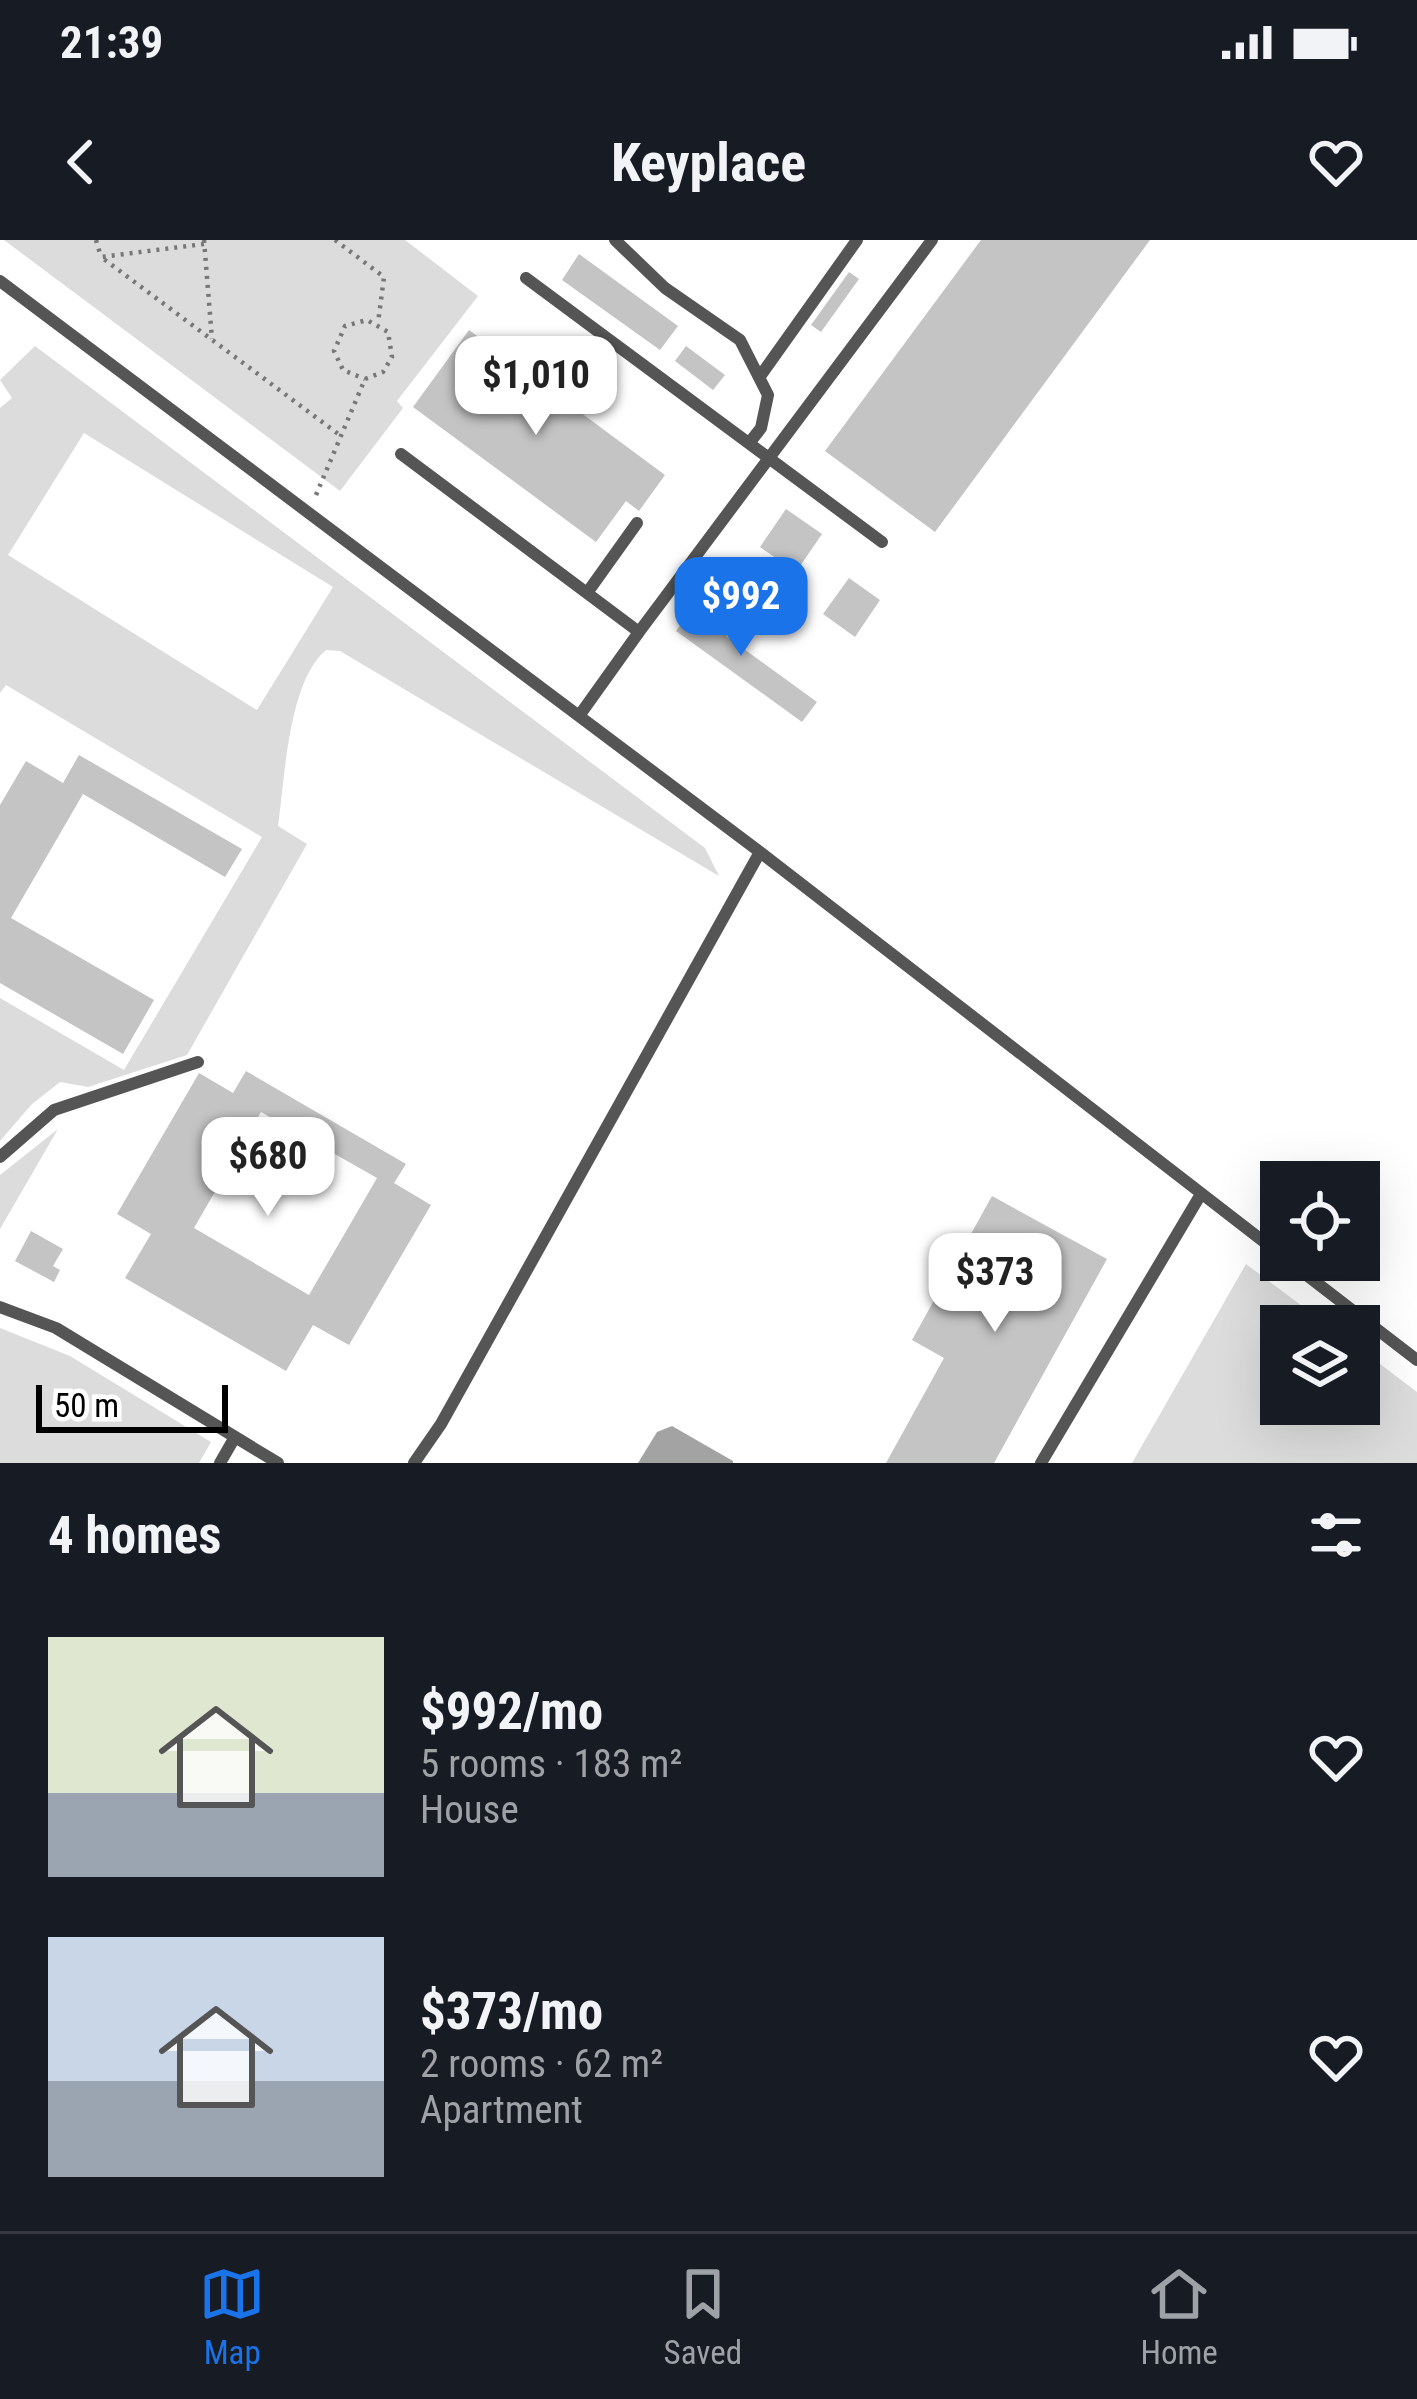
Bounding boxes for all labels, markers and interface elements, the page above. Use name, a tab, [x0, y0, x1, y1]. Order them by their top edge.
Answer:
text: 21:39	[60, 16, 163, 69]
icon: back	[48, 129, 114, 195]
icon: heart	[1303, 129, 1369, 195]
text: Keyplace	[611, 131, 806, 194]
pin: $1,010	[438, 336, 634, 438]
text: $1,010	[482, 352, 590, 398]
pin: $992	[670, 557, 812, 659]
text: $992	[702, 573, 780, 619]
pin: $680	[197, 1117, 339, 1219]
text: $680	[229, 1133, 307, 1179]
map controls	[1260, 1161, 1380, 1425]
button: locate	[1260, 1161, 1380, 1281]
pin: $373	[924, 1233, 1066, 1335]
text: $373	[956, 1249, 1034, 1295]
button: layers	[1260, 1305, 1380, 1425]
scale bar	[36, 1379, 228, 1432]
text: 50 m	[54, 1386, 119, 1425]
icon: filters	[1303, 1502, 1369, 1568]
text: 4 homes	[48, 1506, 221, 1565]
text: $992/mo	[420, 1682, 603, 1741]
icon: home	[144, 1685, 288, 1829]
icon: heart	[1303, 1724, 1369, 1790]
text: 5 rooms · 183 m²	[420, 1741, 682, 1787]
text: House	[420, 1787, 519, 1833]
text: $373/mo	[420, 1982, 603, 2041]
icon: home	[144, 1985, 288, 2129]
icon: heart	[1303, 2024, 1369, 2090]
text: 2 rooms · 62 m²	[420, 2041, 663, 2087]
text: Apartment	[420, 2087, 583, 2133]
tab: Map	[199, 2261, 265, 2372]
tab: Saved	[664, 2261, 742, 2372]
tab: Home	[1140, 2261, 1218, 2372]

